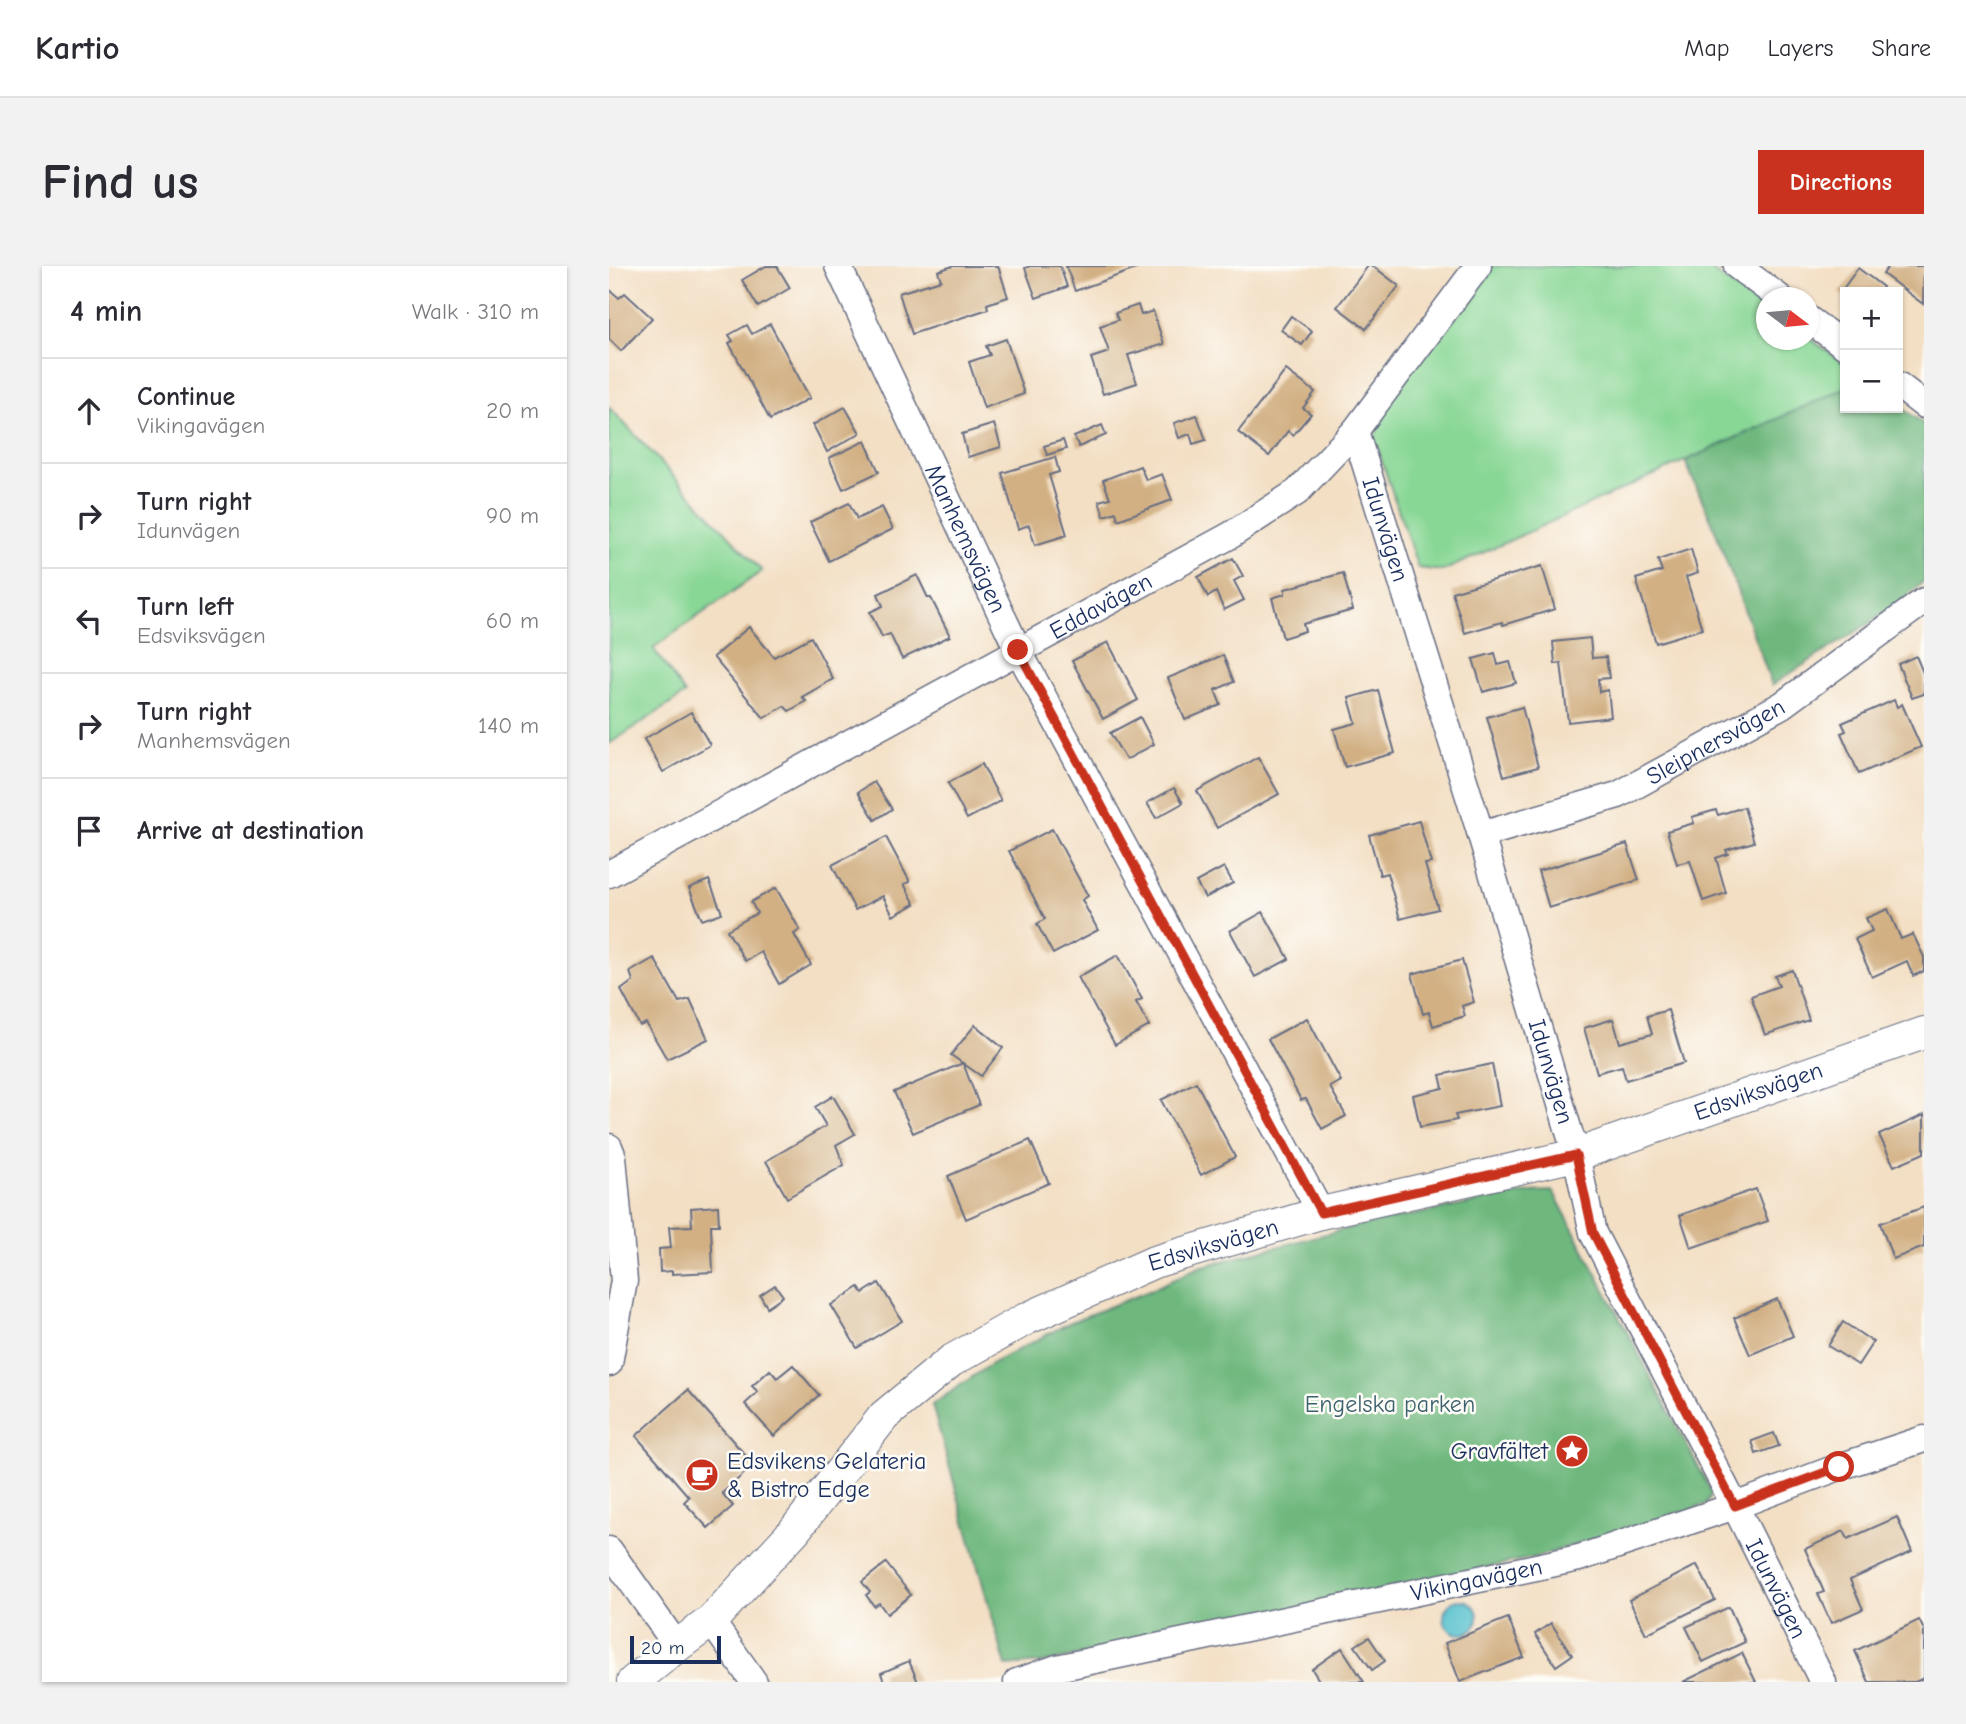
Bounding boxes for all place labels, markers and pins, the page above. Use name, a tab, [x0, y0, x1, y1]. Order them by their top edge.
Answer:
place icon: Gravfältet	[1553, 1432, 1591, 1470]
place label: Gravfältet	[1450, 1437, 1549, 1465]
place label: Edsvikens Gelateria & Bistro Edge	[727, 1447, 926, 1503]
cafe icon: Edsvikens Gelateria & Bistro Edge	[683, 1456, 721, 1494]

